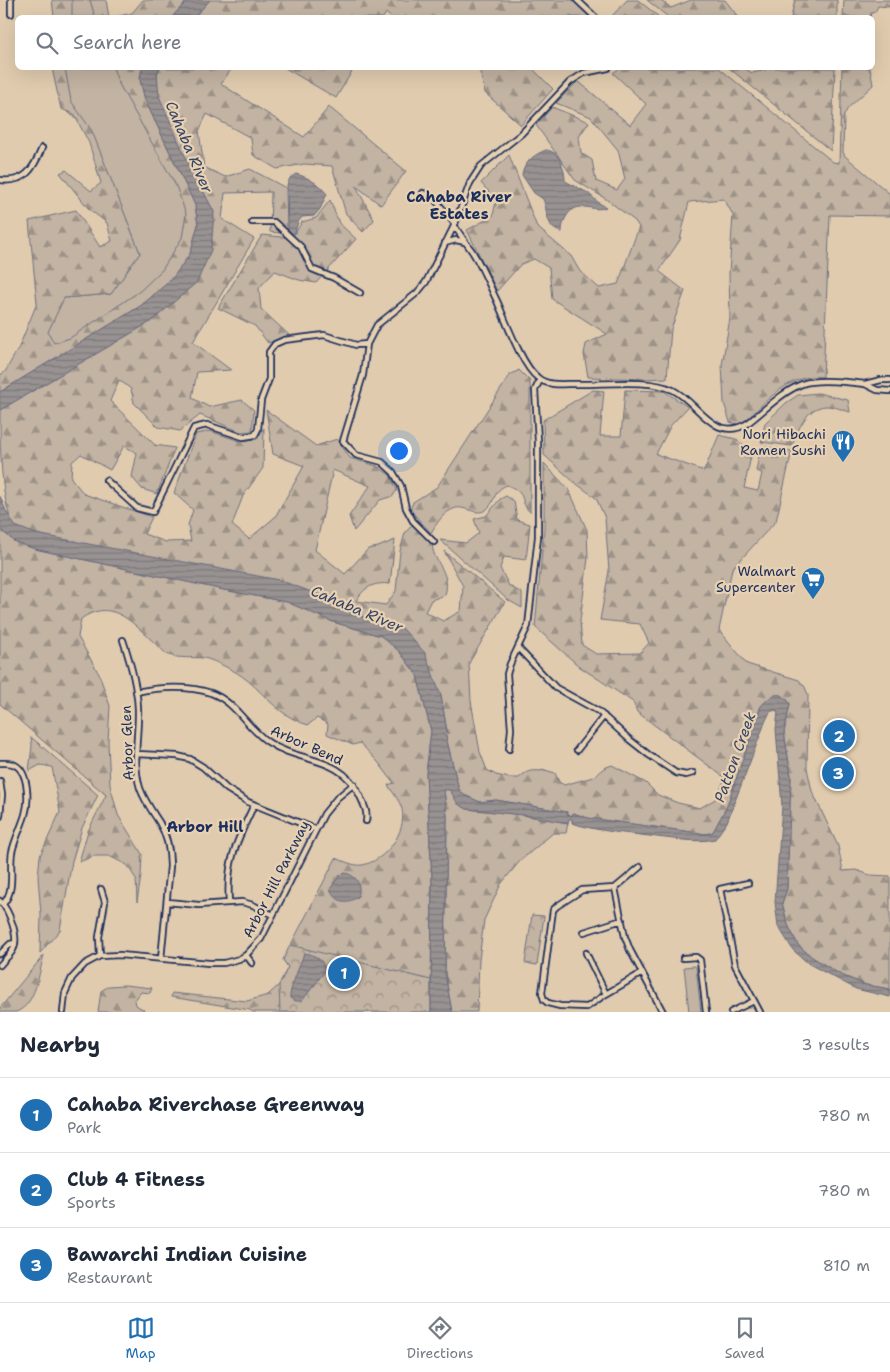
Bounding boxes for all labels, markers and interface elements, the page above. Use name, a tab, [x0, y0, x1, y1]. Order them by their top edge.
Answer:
search box	[15, 15, 875, 70]
icon: search	[33, 29, 61, 57]
text: Search here	[73, 30, 182, 55]
water label: Cahaba River	[161, 98, 218, 197]
district label: Cahaba River Estates	[406, 187, 512, 224]
place label: Nori Hibachi Ramen Sushi	[740, 425, 826, 459]
restaurant icon: Nori Hibachi Ramen Sushi	[830, 429, 856, 463]
your location	[386, 438, 412, 464]
place label: Walmart Supercenter	[716, 562, 796, 596]
supermarket icon: Walmart Supercenter	[800, 566, 826, 600]
water label: Cahaba River	[308, 581, 407, 638]
street label: Arbor Glen	[117, 705, 137, 781]
water label: Patton Creek	[709, 709, 761, 805]
pin: 2	[823, 717, 855, 755]
street label: Arbor Bend	[268, 721, 346, 769]
pin: 3	[822, 754, 854, 792]
district label: Arbor Hill	[166, 817, 244, 837]
street label: Arbor Hill Parkway	[239, 817, 313, 941]
pin: 1	[328, 954, 360, 992]
text: Nearby	[20, 1031, 100, 1059]
text: 3 results	[801, 1034, 870, 1055]
text: Cahaba Riverchase Greenway	[67, 1092, 365, 1117]
text: 1	[32, 1105, 40, 1126]
text: 780 m	[818, 1105, 870, 1126]
text: Park	[67, 1117, 101, 1138]
text: Club 4 Fitness	[67, 1167, 205, 1192]
text: 2	[30, 1180, 42, 1201]
text: 780 m	[818, 1180, 870, 1201]
text: Sports	[67, 1192, 116, 1213]
text: Bawarchi Indian Cuisine	[67, 1242, 307, 1267]
text: 3	[30, 1255, 42, 1276]
text: 810 m	[823, 1255, 870, 1276]
text: Restaurant	[67, 1267, 153, 1288]
tab: Map	[126, 1314, 156, 1362]
tab: Directions	[407, 1314, 473, 1362]
tab: Saved	[725, 1314, 764, 1362]

